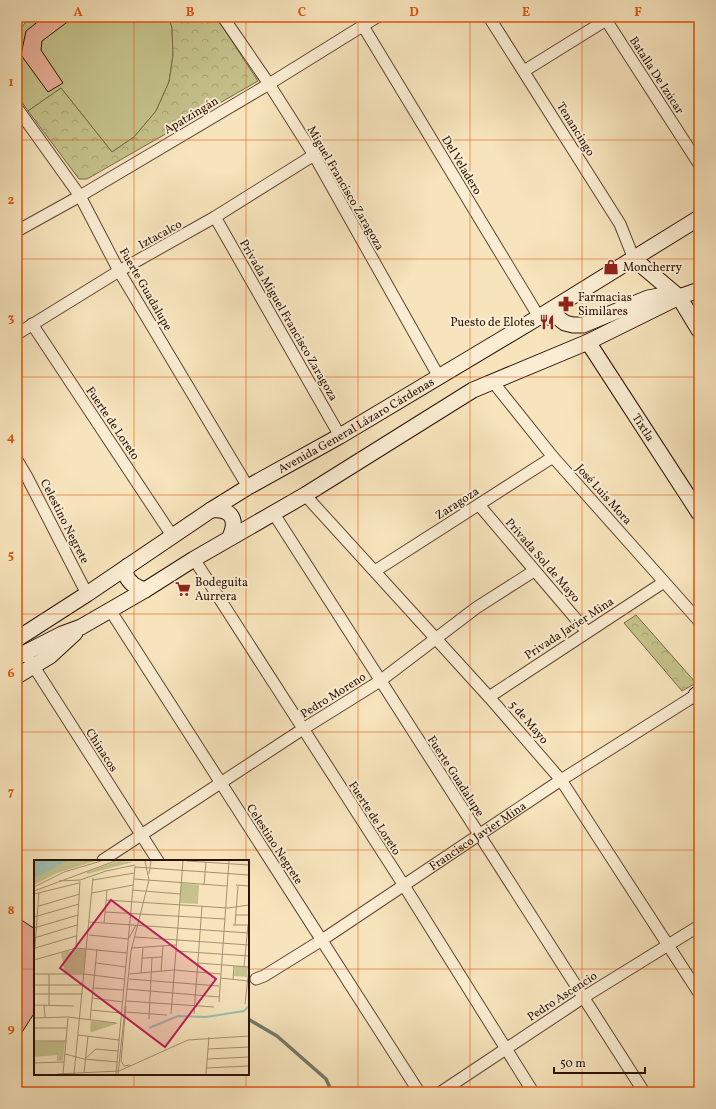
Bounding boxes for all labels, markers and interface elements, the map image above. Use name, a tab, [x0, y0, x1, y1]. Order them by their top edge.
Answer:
text: A	[73, 4, 83, 22]
text: B	[186, 4, 195, 22]
text: C	[298, 4, 306, 22]
text: D	[409, 4, 419, 22]
text: E	[522, 4, 530, 22]
text: F	[634, 4, 642, 22]
street label: Batalla De Izúcar	[625, 34, 687, 117]
text: 1	[8, 74, 14, 92]
street label: Apatzingán	[161, 93, 222, 138]
street label: Tenancingo	[552, 99, 598, 160]
street label: Miguel Francisco Zaragoza	[303, 123, 387, 254]
street label: Del Veladero	[437, 133, 485, 198]
text: 2	[8, 192, 15, 210]
street label: Iztacalco	[136, 216, 185, 253]
street label: Privada Miguel Francisco Zaragoza	[235, 237, 341, 404]
street label: Fuerte Guadalupe	[115, 245, 176, 334]
shop icon: Moncherry	[602, 258, 620, 276]
place label: Moncherry	[623, 260, 682, 276]
place label: Farmacias Similares	[578, 290, 632, 320]
pharmacy icon: Farmacias Similares	[557, 295, 575, 313]
text: 3	[8, 310, 15, 328]
restaurant icon: Puesto de Elotes	[538, 313, 556, 331]
place label: Puesto de Elotes	[451, 315, 535, 331]
street label: Avenida General Lázaro Cárdenas	[276, 374, 438, 478]
street label: Fuerte de Loreto	[82, 384, 143, 463]
street label: Tixtla	[628, 411, 658, 445]
text: 4	[7, 429, 15, 447]
street label: José Luis Mora	[572, 461, 635, 528]
street label: Celestino Negrete	[36, 476, 92, 567]
street label: Zaragoza	[433, 484, 482, 524]
street label: Privada Sol de Mayo	[501, 515, 583, 606]
text: 5	[8, 547, 14, 565]
place label: Bodeguita Aurrera	[195, 575, 248, 605]
supermarket icon: Bodeguita Aurrera	[174, 580, 192, 598]
street label: Privada Javier Mina	[522, 594, 617, 664]
text: 6	[7, 665, 15, 683]
street label: Pedro Moreno	[298, 669, 369, 722]
street label: 5 de Mayo	[505, 698, 552, 748]
street label: Chinacos	[81, 726, 121, 775]
street label: Fuerte Guadalupe	[423, 733, 487, 820]
street label: Fuerte de Loreto	[344, 778, 404, 859]
text: 7	[8, 784, 14, 802]
street label: Francisco Javier Mina	[426, 798, 530, 875]
street label: Celestino Negrete	[242, 801, 306, 888]
inset map	[34, 860, 249, 1075]
text: 8	[7, 902, 15, 920]
street label: Pedro Ascencio	[525, 968, 601, 1025]
text: 9	[7, 1020, 15, 1038]
scale bar	[554, 1049, 645, 1075]
text: 50 m	[560, 1056, 586, 1072]

